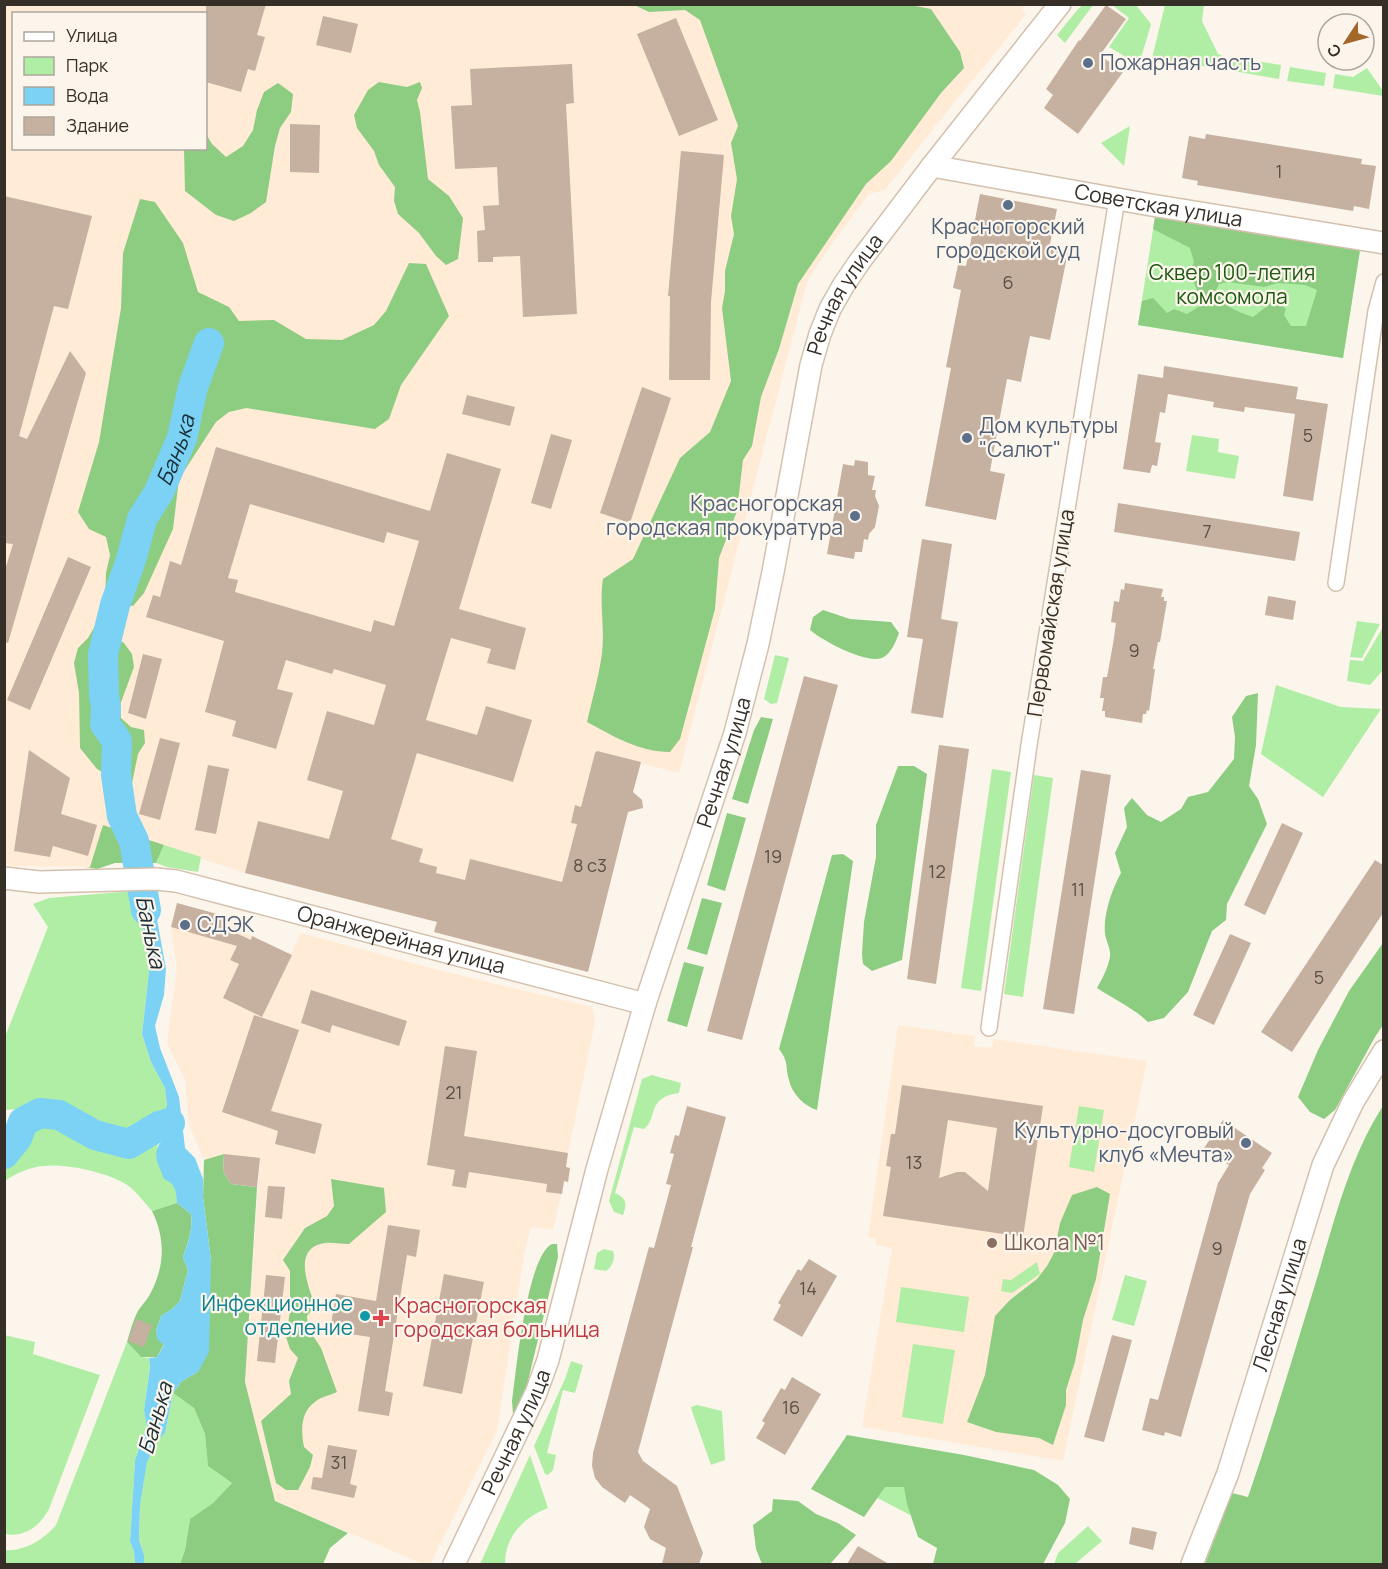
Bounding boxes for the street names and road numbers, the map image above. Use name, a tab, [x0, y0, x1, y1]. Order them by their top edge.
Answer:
street label: Советская улица	[1072, 177, 1245, 233]
street label: Речная улица	[800, 227, 889, 358]
street label: Первомайская улица	[1020, 507, 1080, 719]
street label: Речная улица	[690, 694, 757, 831]
street label: Оранжерейная улица	[294, 898, 508, 980]
street label: Лесная улица	[1245, 1234, 1313, 1374]
street label: Речная улица	[474, 1365, 556, 1499]

